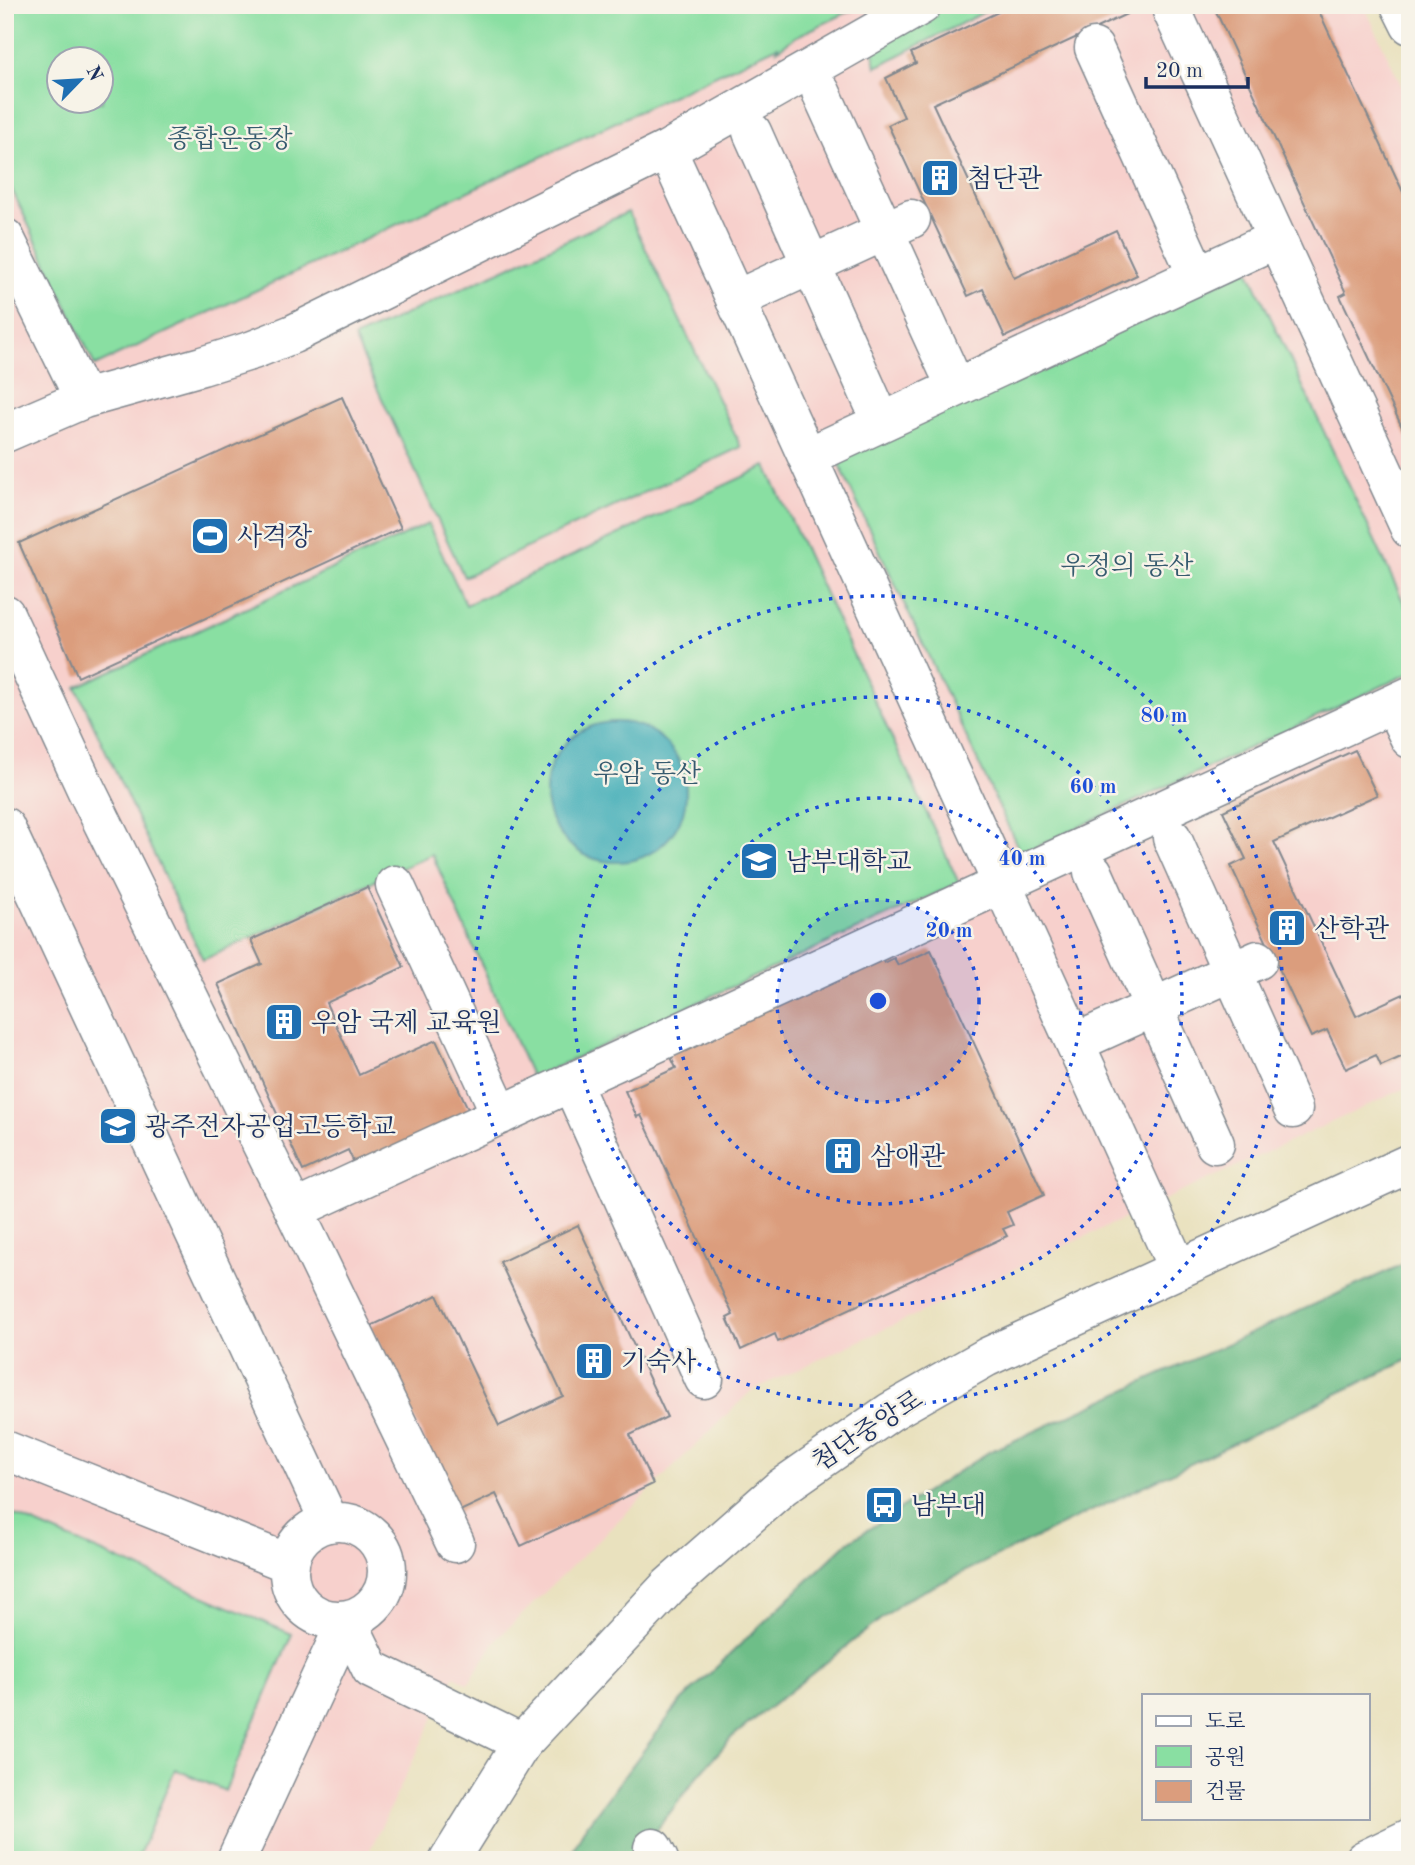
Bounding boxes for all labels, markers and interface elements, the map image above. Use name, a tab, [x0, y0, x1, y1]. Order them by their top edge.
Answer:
north arrow	[46, 46, 116, 116]
scale bar	[1146, 46, 1247, 90]
text: 20 m	[1156, 61, 1203, 82]
text: N	[81, 63, 105, 85]
park label: 종합운동장	[167, 125, 293, 153]
building icon: 첨단관	[919, 157, 961, 199]
place label: 첨단관	[967, 165, 1042, 193]
sports icon: 사격장	[189, 515, 231, 557]
place label: 사격장	[237, 523, 312, 551]
park label: 우정의 동산	[1061, 552, 1194, 580]
text: 80 m	[1140, 706, 1188, 727]
park label: 우암 동산	[593, 760, 702, 788]
text: 60 m	[1069, 777, 1117, 798]
school or university icon: 남부대학교	[738, 840, 780, 882]
place label: 남부대학교	[786, 848, 912, 876]
text: 40 m	[998, 849, 1046, 870]
building icon: 산학관	[1266, 907, 1308, 949]
place label: 산학관	[1314, 915, 1389, 943]
text: 20 m	[925, 921, 973, 942]
centre of rings	[866, 989, 890, 1013]
building icon: 우암 국제 교육원	[263, 1001, 305, 1043]
place label: 우암 국제 교육원	[311, 1009, 501, 1037]
school or university icon: 광주전자공업고등학교	[97, 1105, 139, 1147]
place label: 광주전자공업고등학교	[145, 1113, 396, 1141]
building icon: 삼애관	[822, 1135, 864, 1177]
place label: 삼애관	[870, 1143, 945, 1171]
building icon: 기숙사	[573, 1340, 615, 1382]
place label: 기숙사	[621, 1348, 696, 1376]
street label: 첨단중앙로	[807, 1385, 928, 1477]
bus stop icon: 남부대	[863, 1484, 905, 1526]
place label: 남부대	[911, 1492, 986, 1520]
legend	[1142, 1694, 1370, 1820]
text: 도로	[1205, 1711, 1246, 1733]
text: 공원	[1205, 1746, 1246, 1769]
text: 건물	[1205, 1780, 1246, 1803]

